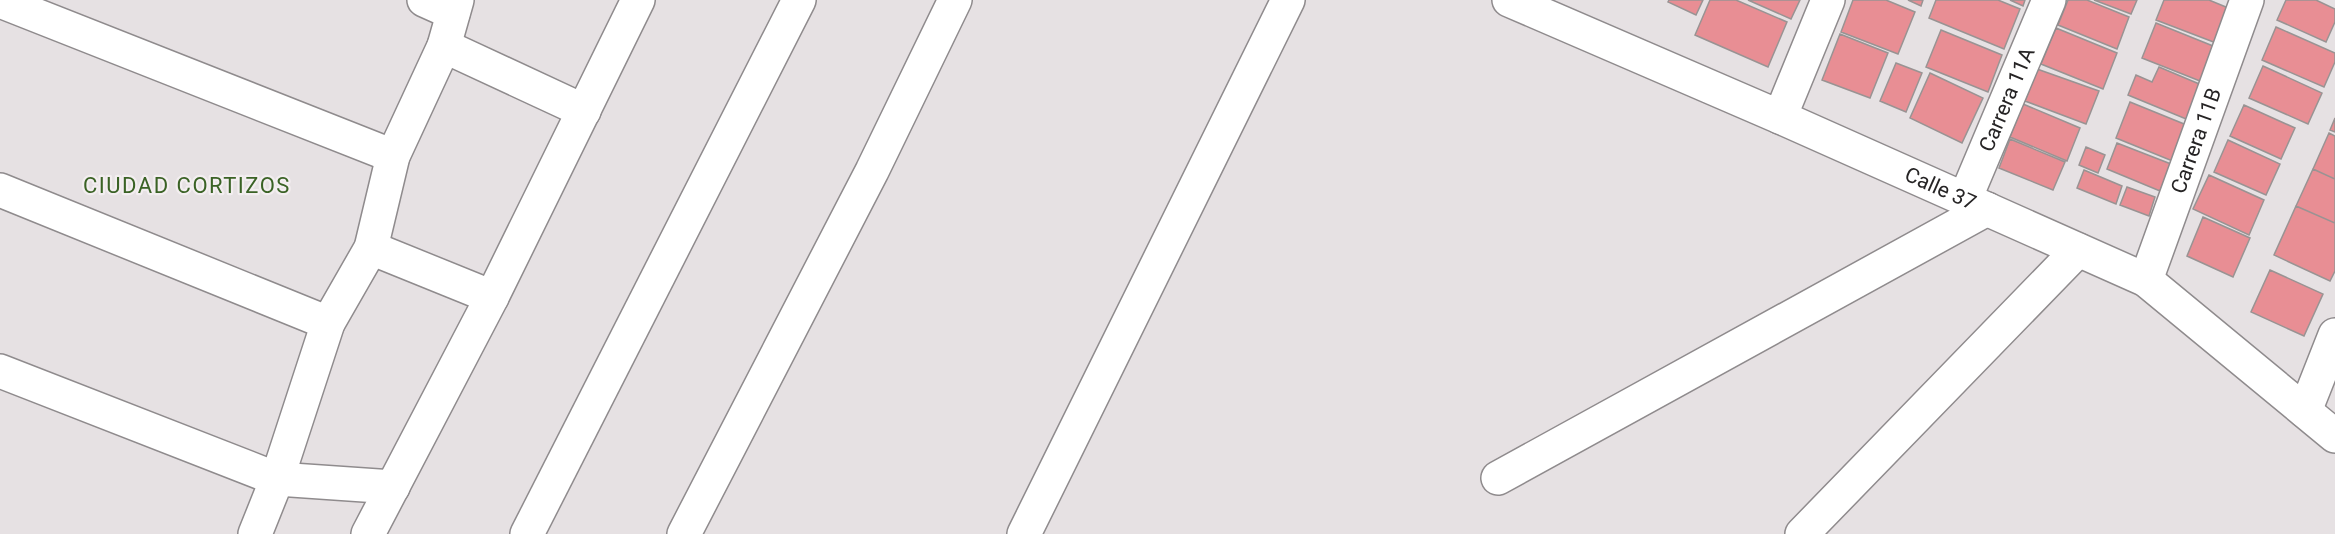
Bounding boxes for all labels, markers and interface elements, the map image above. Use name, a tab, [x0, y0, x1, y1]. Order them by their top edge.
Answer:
street label: Carrera 11A	[1974, 43, 2040, 155]
street label: Carrera 11B	[2166, 85, 2226, 197]
street label: Calle 37	[1901, 162, 1980, 215]
district label: CIUDAD CORTIZOS	[83, 173, 291, 198]

